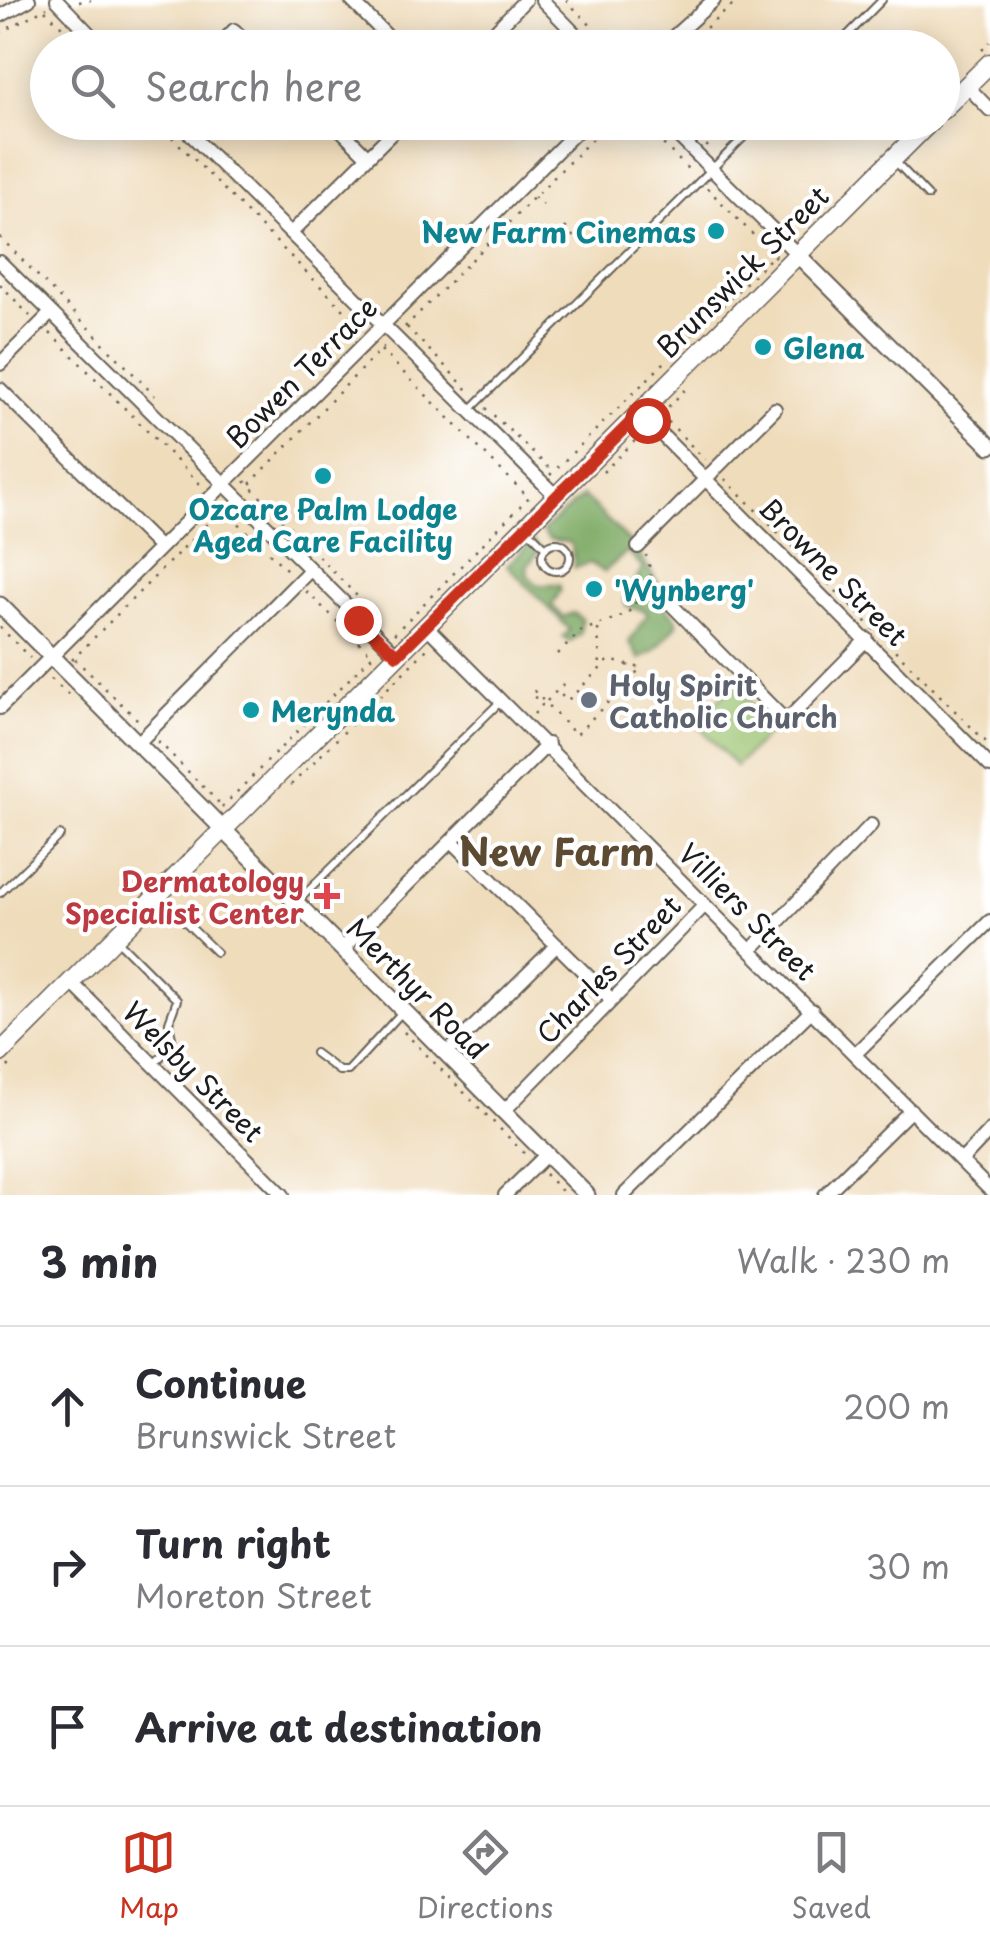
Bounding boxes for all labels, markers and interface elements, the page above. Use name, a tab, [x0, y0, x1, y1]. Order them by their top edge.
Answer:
search box	[30, 30, 960, 140]
text: Search here	[145, 57, 362, 114]
icon: search	[65, 58, 120, 113]
street label: Brunswick Street	[646, 175, 838, 367]
place label: New Farm Cinemas	[422, 210, 696, 253]
marker: New Farm Cinemas	[705, 220, 727, 242]
street label: Bowen Terrace	[215, 286, 387, 458]
place label: Glena	[783, 326, 864, 369]
marker: Glena	[752, 336, 774, 358]
route start	[625, 398, 671, 444]
marker: Ozcare Palm Lodge Aged Care Facility	[312, 465, 334, 487]
place label: Ozcare Palm Lodge Aged Care Facility	[188, 487, 458, 562]
street label: Browne Street	[750, 487, 918, 655]
place label: 'Wynberg'	[614, 568, 754, 611]
marker: 'Wynberg'	[583, 578, 605, 600]
route end	[336, 598, 382, 644]
place label: Holy Spirit Catholic Church	[609, 663, 838, 738]
place label: Merynda	[271, 689, 395, 732]
marker: Holy Spirit Catholic Church	[578, 689, 600, 711]
marker: Merynda	[240, 699, 262, 721]
district label: New Farm	[459, 822, 655, 879]
street label: Villiers Street	[669, 832, 827, 990]
place label: Dermatology Specialist Center	[65, 859, 305, 934]
marker: Dermatology Specialist Center	[314, 883, 340, 909]
street label: Charles Street	[526, 885, 690, 1053]
street label: Merthyr Road	[337, 907, 499, 1069]
street label: Welsby Street	[114, 991, 274, 1151]
text: 3 min	[40, 1229, 158, 1292]
text: Walk · 230 m	[737, 1236, 950, 1284]
text: Continue	[135, 1354, 306, 1411]
icon: ahead	[40, 1379, 95, 1434]
text: 200 m	[843, 1382, 950, 1430]
text: Brunswick Street	[135, 1411, 396, 1459]
text: Turn right	[135, 1514, 331, 1571]
icon: right	[40, 1539, 95, 1594]
text: 30 m	[866, 1542, 950, 1590]
text: Moreton Street	[135, 1571, 372, 1619]
text: Arrive at destination	[135, 1698, 543, 1755]
icon: arrive	[40, 1699, 95, 1754]
tab: Map	[119, 1825, 179, 1928]
tab: Directions	[417, 1825, 553, 1928]
tab: Saved	[791, 1825, 871, 1928]

